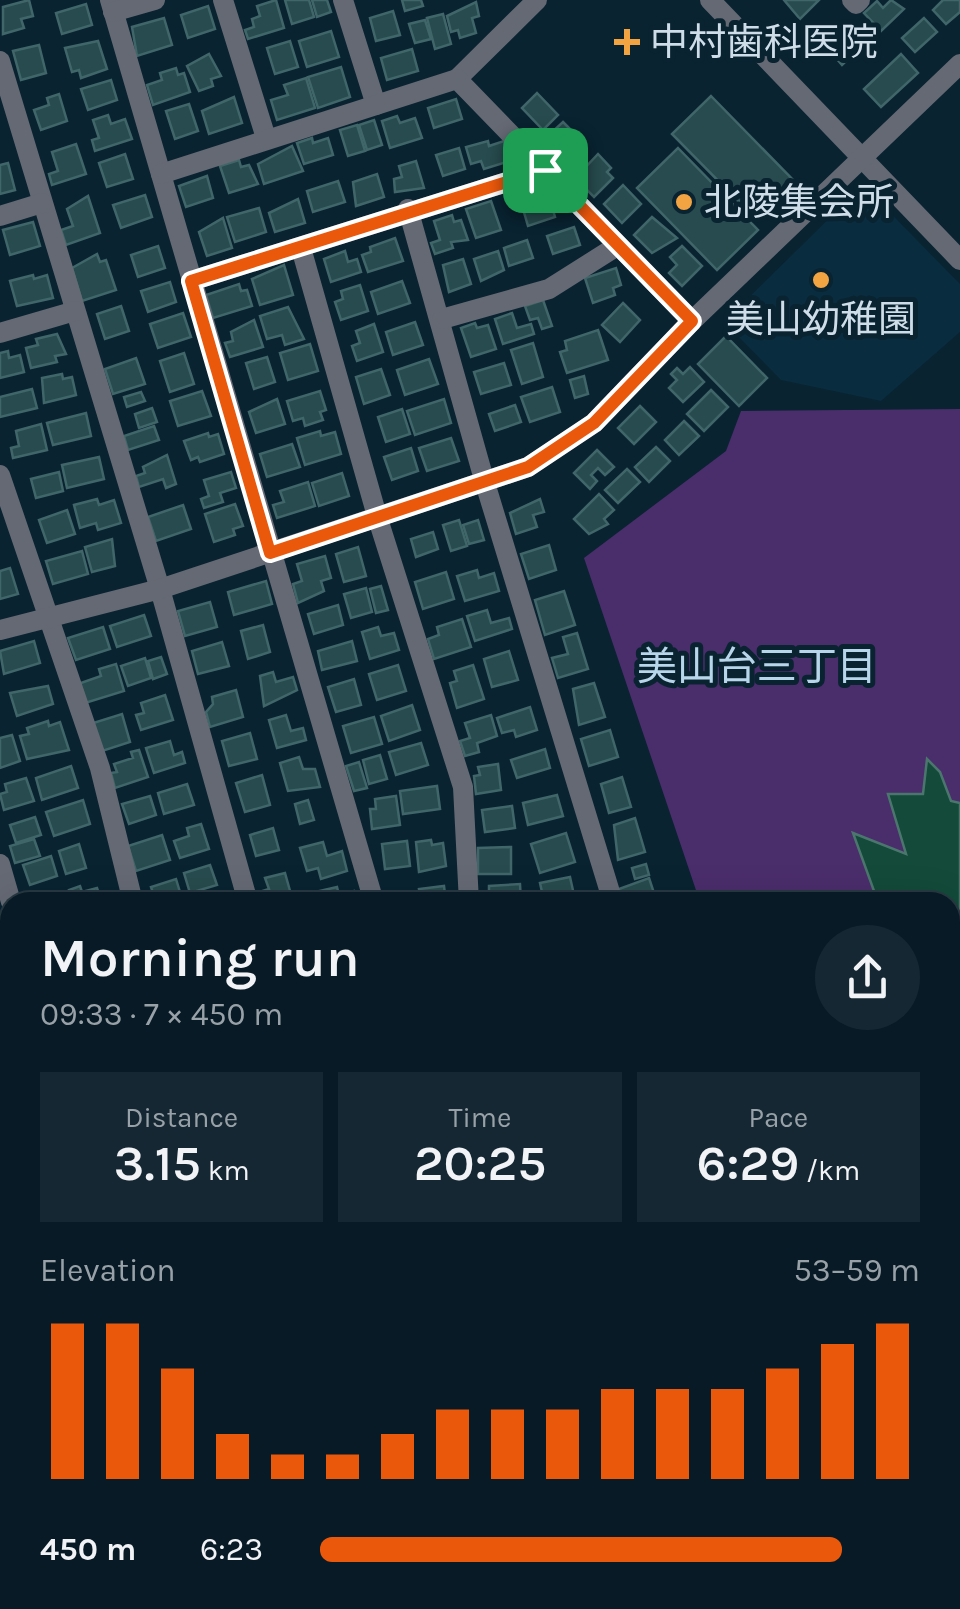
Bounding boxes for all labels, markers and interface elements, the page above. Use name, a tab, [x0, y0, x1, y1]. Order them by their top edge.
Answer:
place label: 中村歯科医院	[650, 20, 878, 65]
marker: 中村歯科医院	[614, 29, 640, 55]
pin	[503, 128, 588, 213]
icon: arrive	[518, 143, 573, 198]
place label: 北陵集会所	[704, 180, 894, 225]
marker: 北陵集会所	[673, 191, 695, 213]
marker: 美山幼稚園	[810, 269, 832, 291]
place label: 美山幼稚園	[726, 297, 916, 342]
district label: 美山台三丁目	[637, 643, 877, 690]
button: share	[815, 925, 920, 1030]
text: Morning run	[40, 926, 360, 990]
text: 09:33 · 7 × 450 m	[40, 996, 283, 1033]
text: Distance	[125, 1101, 238, 1134]
text: Time	[449, 1101, 511, 1134]
text: Pace	[748, 1101, 808, 1134]
text: 3.15	[114, 1134, 201, 1193]
text: 20:25	[414, 1134, 546, 1193]
text: 6:29	[697, 1134, 799, 1193]
text: km	[201, 1154, 250, 1187]
text: /km	[799, 1154, 860, 1187]
text: Elevation	[40, 1252, 175, 1289]
text: 53–59 m	[794, 1252, 920, 1289]
text: 450 m	[40, 1531, 136, 1568]
text: 6:23	[200, 1531, 263, 1568]

